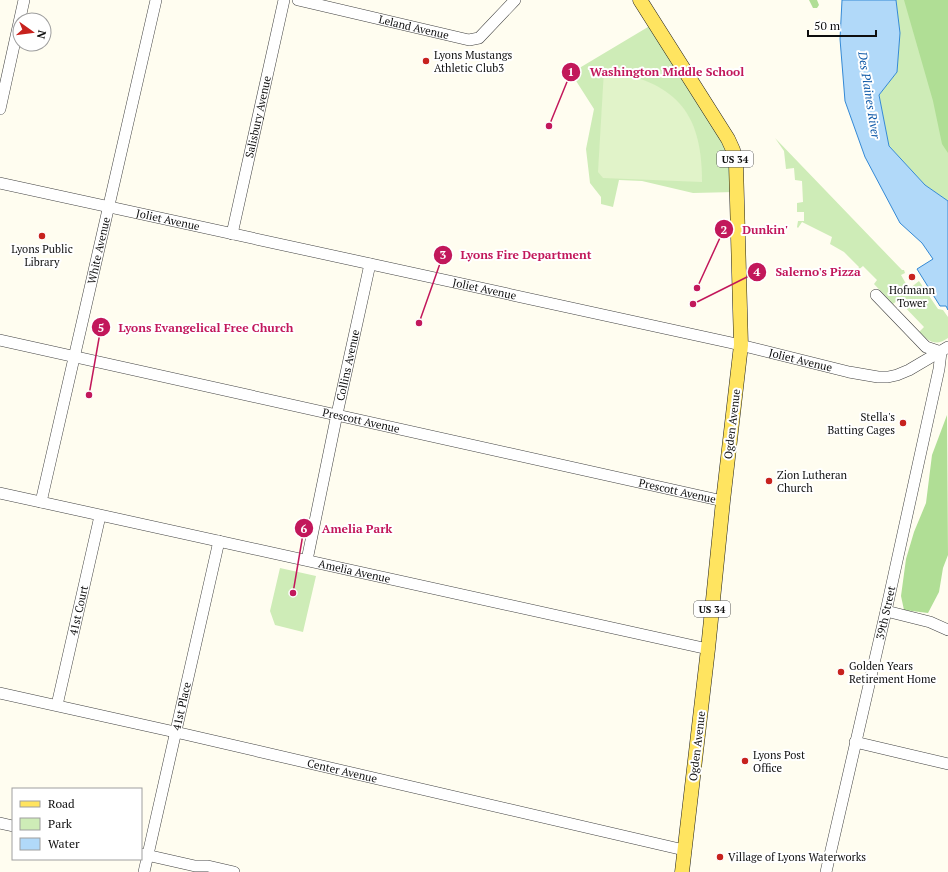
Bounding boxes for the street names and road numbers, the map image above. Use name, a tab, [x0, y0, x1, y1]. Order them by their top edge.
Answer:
street label: Leland Avenue	[377, 12, 451, 42]
street label: Salisbury Avenue	[242, 74, 274, 159]
road number: US 34	[717, 151, 753, 167]
street label: Joliet Avenue	[135, 206, 202, 234]
street label: White Avenue	[84, 215, 113, 285]
street label: Joliet Avenue	[451, 275, 518, 303]
street label: Collins Avenue	[333, 328, 362, 402]
street label: Joliet Avenue	[768, 345, 834, 375]
street label: Ogden Avenue	[721, 388, 743, 460]
street label: Prescott Avenue	[321, 405, 402, 436]
street label: Prescott Avenue	[637, 475, 718, 506]
street label: Amelia Avenue	[317, 556, 392, 586]
street label: 41st Court	[66, 584, 91, 637]
street label: 39th Street	[873, 585, 898, 641]
road number: US 34	[694, 601, 730, 617]
street label: 41st Place	[169, 680, 194, 732]
street label: Ogden Avenue	[686, 710, 708, 782]
street label: Center Avenue	[306, 756, 379, 786]

